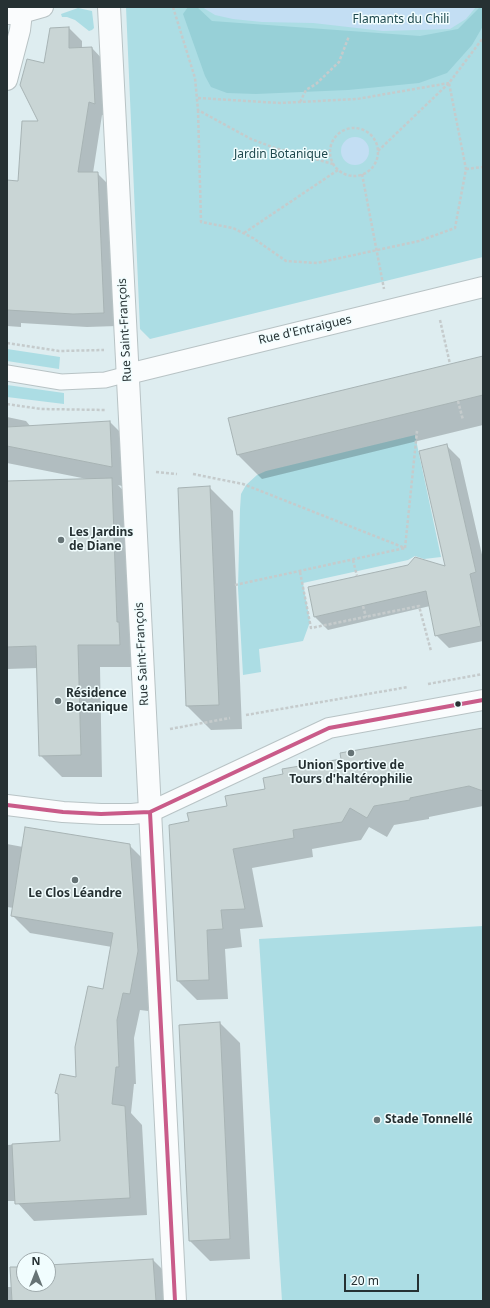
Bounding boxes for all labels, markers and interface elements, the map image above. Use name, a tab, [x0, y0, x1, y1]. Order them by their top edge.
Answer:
park label: Flamants du Chili	[353, 13, 449, 27]
park label: Jardin Botanique	[234, 148, 328, 162]
street label: Rue Saint-François	[115, 278, 135, 382]
street label: Rue d'Entraigues	[257, 312, 353, 348]
place label: Les Jardins de Diane	[69, 526, 133, 554]
marker: Les Jardins de Diane	[56, 535, 66, 545]
street label: Rue Saint-François	[132, 602, 152, 706]
place label: Résidence Botanique	[66, 687, 128, 715]
marker: Résidence Botanique	[53, 696, 63, 706]
unlabelled marker	[453, 699, 463, 709]
marker: Union Sportive de Tours d'haltérophilie	[346, 748, 356, 758]
place label: Union Sportive de Tours d'haltérophilie	[289, 759, 413, 787]
marker: Le Clos Léandre	[70, 875, 80, 885]
place label: Le Clos Léandre	[28, 887, 122, 901]
place label: Stade Tonnellé	[385, 1113, 473, 1127]
marker: Stade Tonnellé	[372, 1115, 382, 1125]
north arrow	[16, 1252, 56, 1292]
text: N	[32, 1253, 40, 1268]
scale bar	[346, 1266, 421, 1292]
text: 20 m	[351, 1272, 379, 1289]

